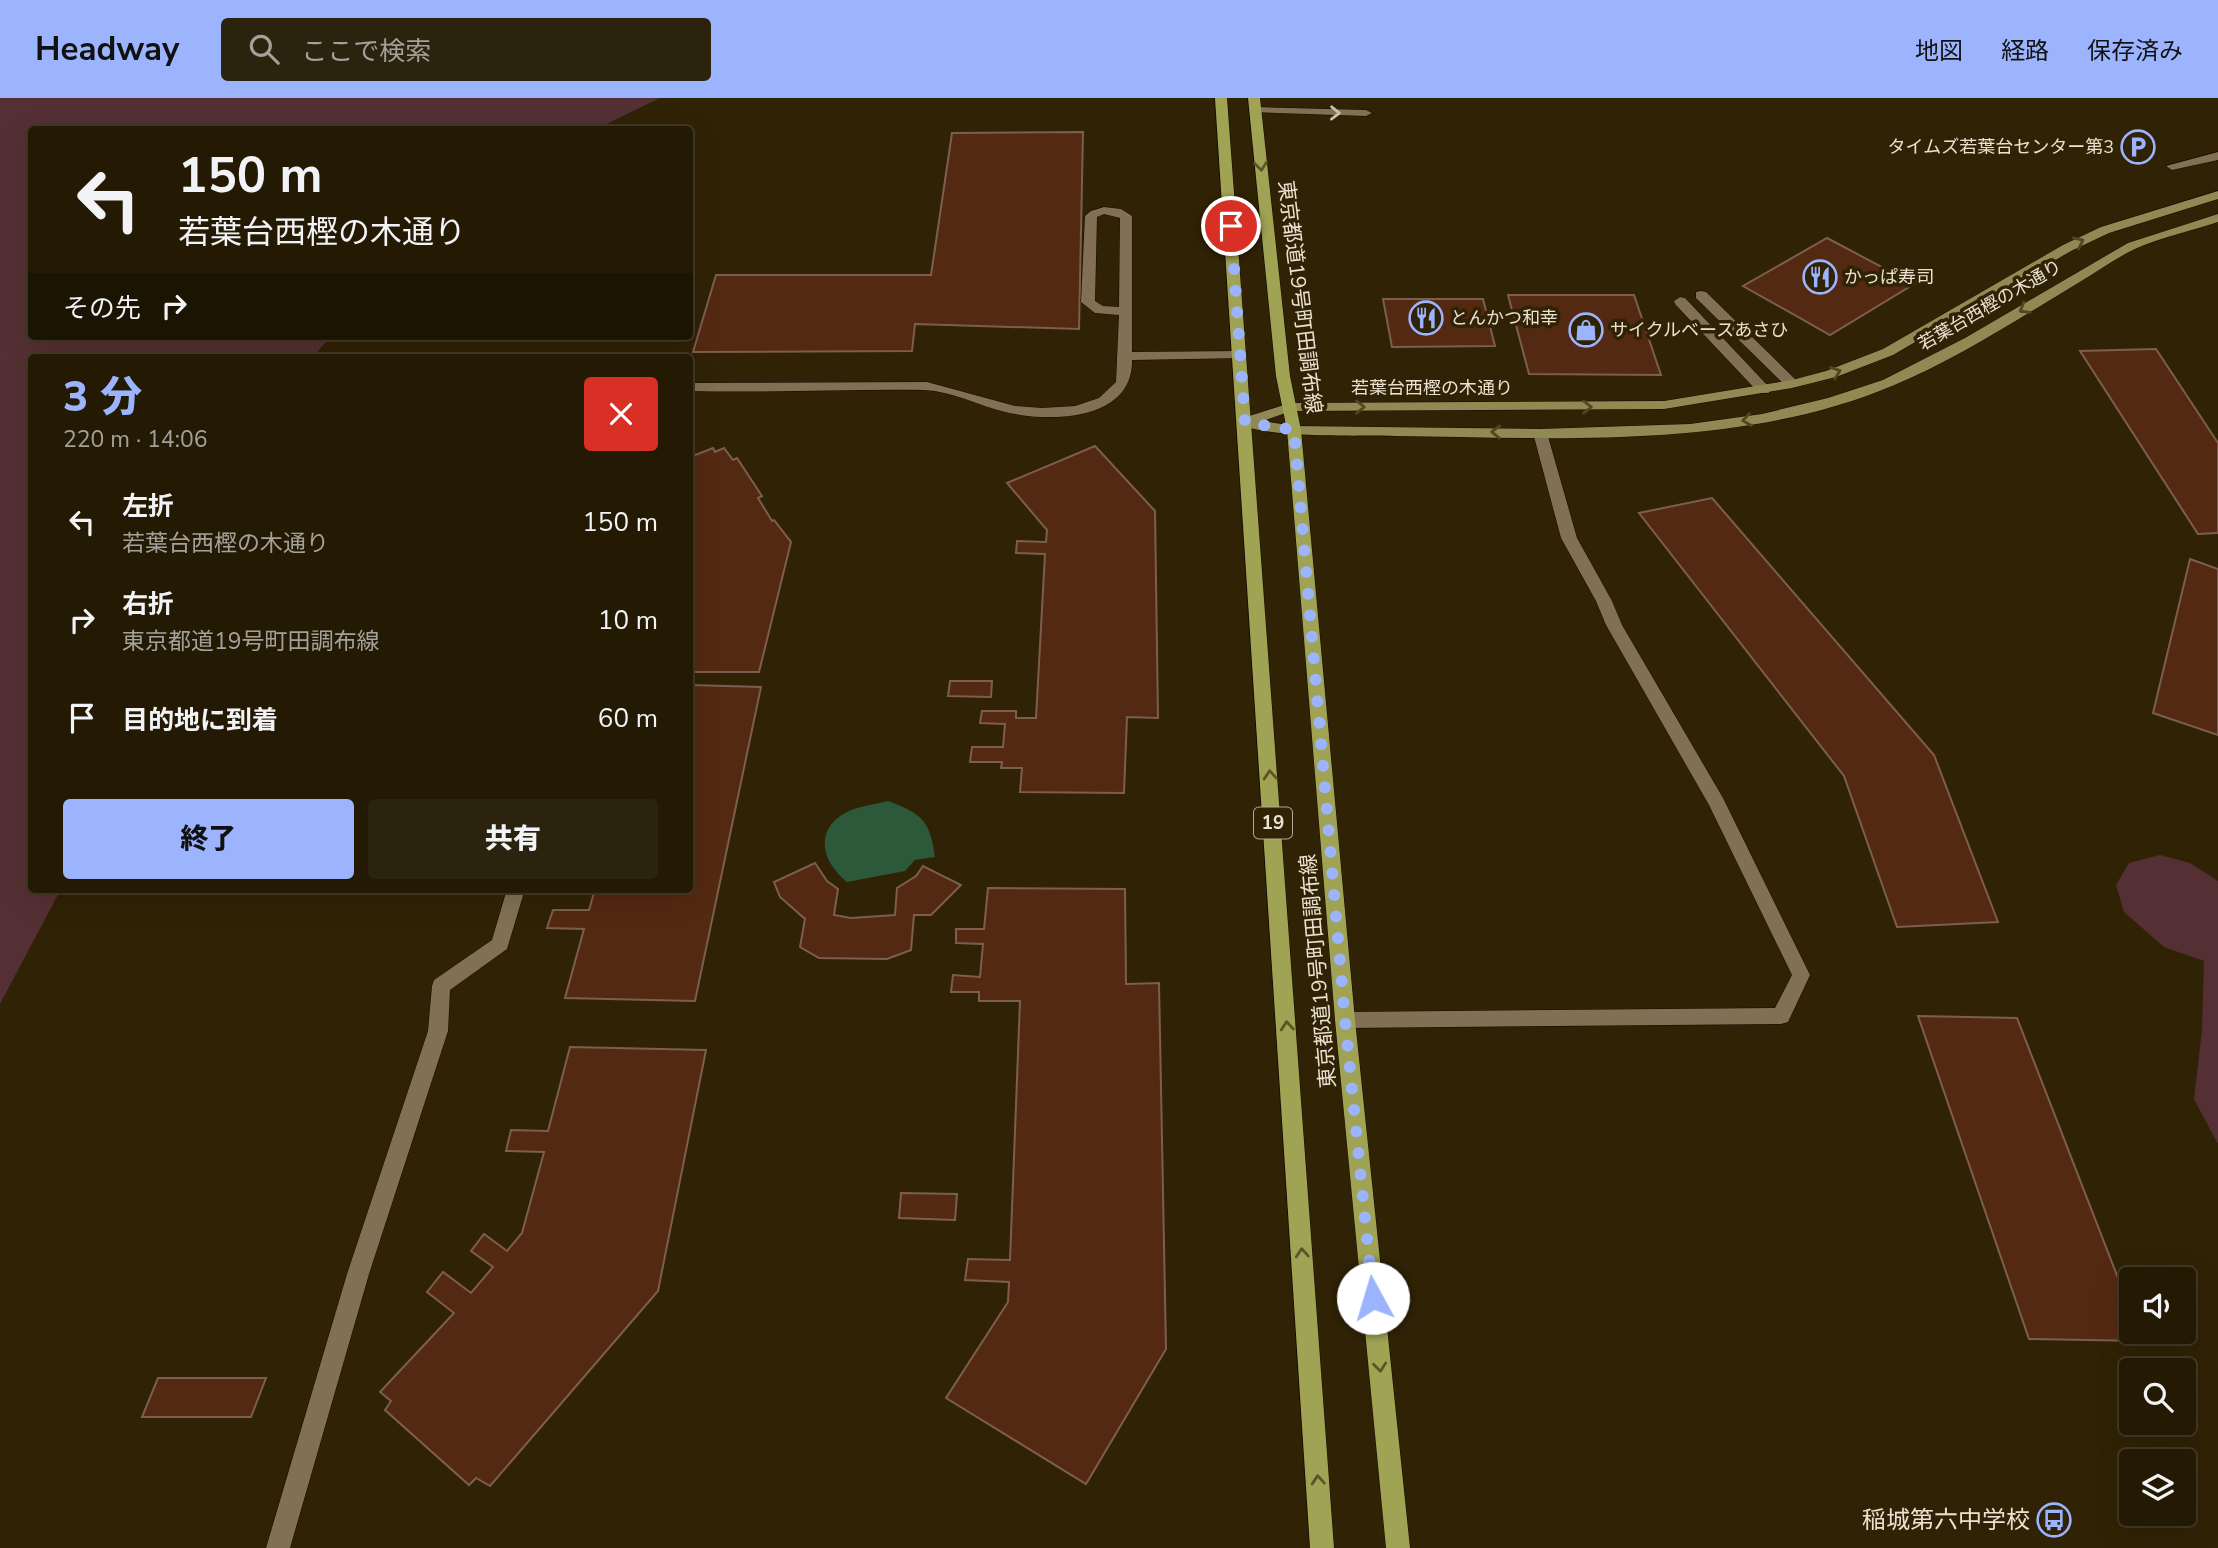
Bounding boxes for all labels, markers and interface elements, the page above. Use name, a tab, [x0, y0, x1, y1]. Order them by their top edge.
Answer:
search box	[221, 18, 711, 81]
text: Headway	[35, 27, 179, 72]
icon: search	[245, 30, 283, 68]
text: ここで検索	[301, 34, 431, 69]
text: 地図	[1915, 35, 1963, 67]
text: 経路	[2001, 35, 2049, 67]
text: 保存済み	[2087, 35, 2183, 67]
one-way arrow	[1330, 105, 1341, 120]
parking icon: タイムズ若葉台センター第3	[2119, 128, 2157, 166]
place label: タイムズ若葉台センター第3	[1888, 135, 2114, 159]
text: 150 m	[178, 142, 322, 209]
icon: left	[63, 154, 154, 245]
one-way arrow	[1253, 161, 1268, 172]
street label: 東京都道19号町田調布線	[1272, 179, 1328, 415]
pin	[1201, 196, 1261, 256]
icon: arrive	[1212, 207, 1250, 245]
text: 若葉台西樫の木通り	[178, 211, 466, 254]
one-way arrow	[2072, 236, 2084, 250]
street label: 若葉台西樫の木通り	[1914, 254, 2066, 356]
restaurant icon: かっぱ寿司	[1801, 258, 1839, 296]
place label: かっぱ寿司	[1844, 265, 1934, 289]
icon: right	[155, 287, 193, 325]
text: その先	[63, 291, 141, 326]
restaurant icon: とんかつ和幸	[1407, 299, 1445, 337]
one-way arrow	[2019, 300, 2032, 313]
place label: とんかつ和幸	[1450, 306, 1558, 330]
shop icon: サイクルベースあさひ	[1567, 311, 1605, 349]
place label: サイクルベースあさひ	[1610, 318, 1788, 342]
one-way arrow	[1829, 366, 1841, 380]
text: 3 分	[63, 369, 142, 426]
street label: 若葉台西樫の木通り	[1351, 376, 1513, 400]
button: close	[584, 377, 658, 451]
one-way arrow	[1355, 399, 1366, 415]
one-way arrow	[1583, 399, 1593, 415]
one-way arrow	[1742, 412, 1753, 427]
text: 220 m · 14:06	[63, 424, 208, 455]
one-way arrow	[1490, 425, 1501, 440]
text: 左折	[122, 489, 174, 524]
icon: left	[63, 503, 101, 541]
text: 150 m	[582, 505, 658, 540]
text: 若葉台西樫の木通り	[122, 528, 329, 559]
text: 右折	[122, 587, 174, 622]
icon: right	[63, 601, 101, 639]
text: 10 m	[598, 603, 658, 638]
text: 東京都道19号町田調布線	[122, 626, 380, 657]
icon: arrive	[63, 699, 101, 737]
text: 60 m	[598, 701, 658, 736]
text: 目的地に到着	[122, 703, 278, 738]
one-way arrow	[1262, 769, 1277, 780]
button: 終了	[63, 799, 354, 879]
button: 共有	[368, 799, 658, 879]
road number: 19	[1254, 808, 1292, 838]
street label: 東京都道19号町田調布線	[1294, 853, 1342, 1089]
one-way arrow	[1279, 1020, 1294, 1031]
one-way arrow	[1295, 1247, 1310, 1258]
position arrow	[1336, 1261, 1410, 1335]
map controls	[2119, 1267, 2196, 1526]
button: sound	[2119, 1267, 2196, 1344]
button: search	[2119, 1358, 2196, 1435]
one-way arrow	[1372, 1362, 1387, 1373]
button: layers	[2119, 1449, 2196, 1526]
one-way arrow	[1310, 1474, 1325, 1485]
bus stop icon: 稲城第六中学校	[2035, 1501, 2073, 1539]
place label: 稲城第六中学校	[1862, 1504, 2030, 1536]

